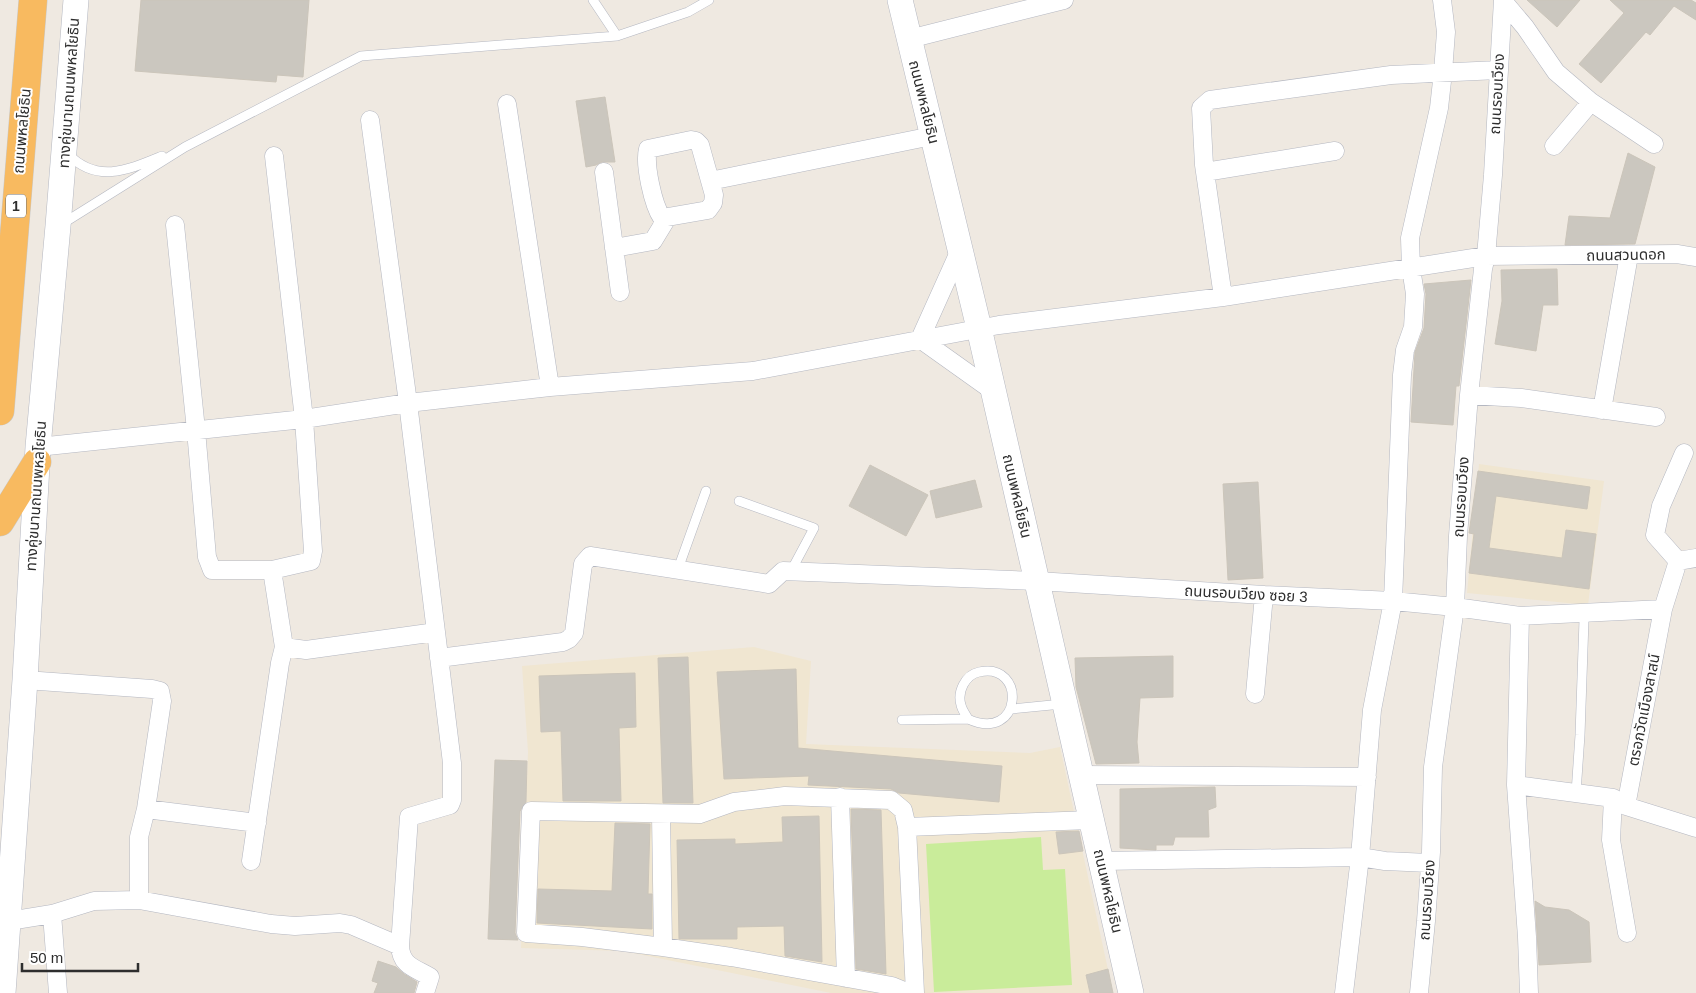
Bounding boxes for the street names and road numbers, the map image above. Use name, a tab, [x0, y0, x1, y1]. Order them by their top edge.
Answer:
street label: ทางคู่ขนานถนนพหลโยธิน	[55, 17, 83, 169]
street label: ถนนรอบเวียง	[1486, 53, 1507, 135]
street label: ถนนพหลโยธิน	[906, 58, 943, 145]
street label: ถนนพหลโยธิน	[9, 88, 34, 174]
road number: 1	[6, 195, 26, 218]
street label: ถนนสวนดอก	[1586, 245, 1666, 264]
street label: ทางคู่ขนานถนนพหลโยธิน	[22, 420, 50, 572]
street label: ถนนพหลโยธิน	[1000, 452, 1035, 540]
street label: ถนนรอบเวียง	[1449, 456, 1472, 538]
street label: ถนนรอบเวียง ซอย 3	[1184, 582, 1308, 605]
street label: ตรอกวัดเมืองสาสน์	[1624, 652, 1663, 767]
street label: ถนนพหลโยธิน	[1091, 847, 1126, 935]
street label: ถนนรอบเวียง	[1415, 859, 1438, 941]

